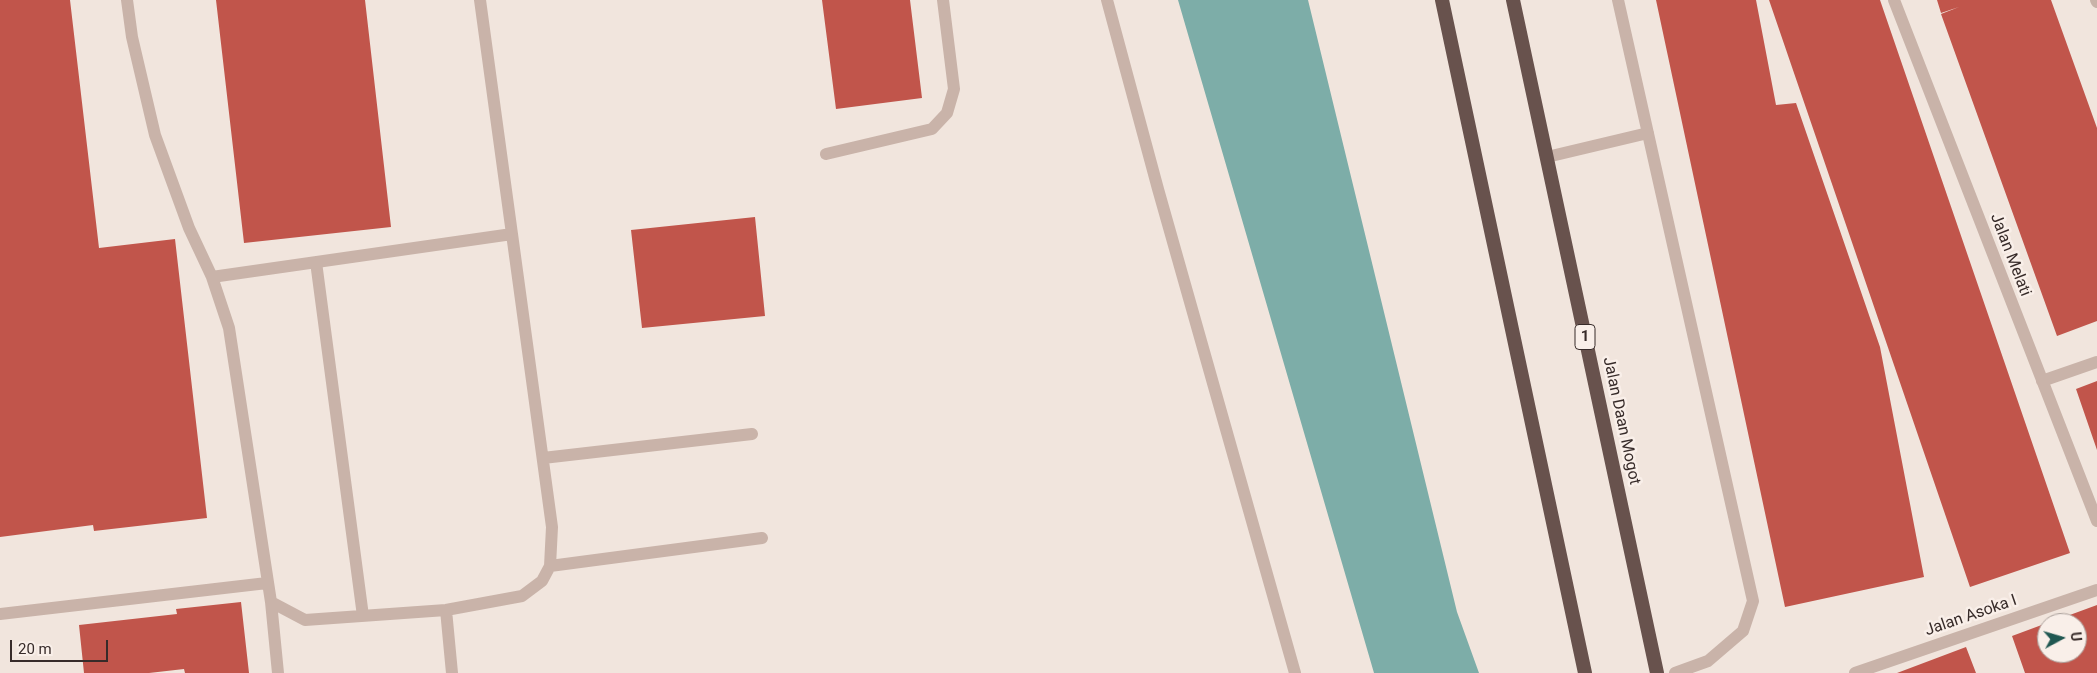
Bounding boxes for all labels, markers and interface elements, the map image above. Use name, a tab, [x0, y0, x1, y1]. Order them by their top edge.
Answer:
street label: Jalan Melati	[1985, 211, 2035, 299]
road number: 1	[1575, 324, 1595, 350]
street label: Jalan Daan Mogot	[1598, 355, 1644, 487]
street label: Jalan Asoka I	[1923, 591, 2019, 641]
north arrow	[2037, 613, 2087, 663]
scale bar	[12, 630, 110, 662]
text: U	[2067, 631, 2084, 642]
text: 20 m	[18, 640, 52, 658]

